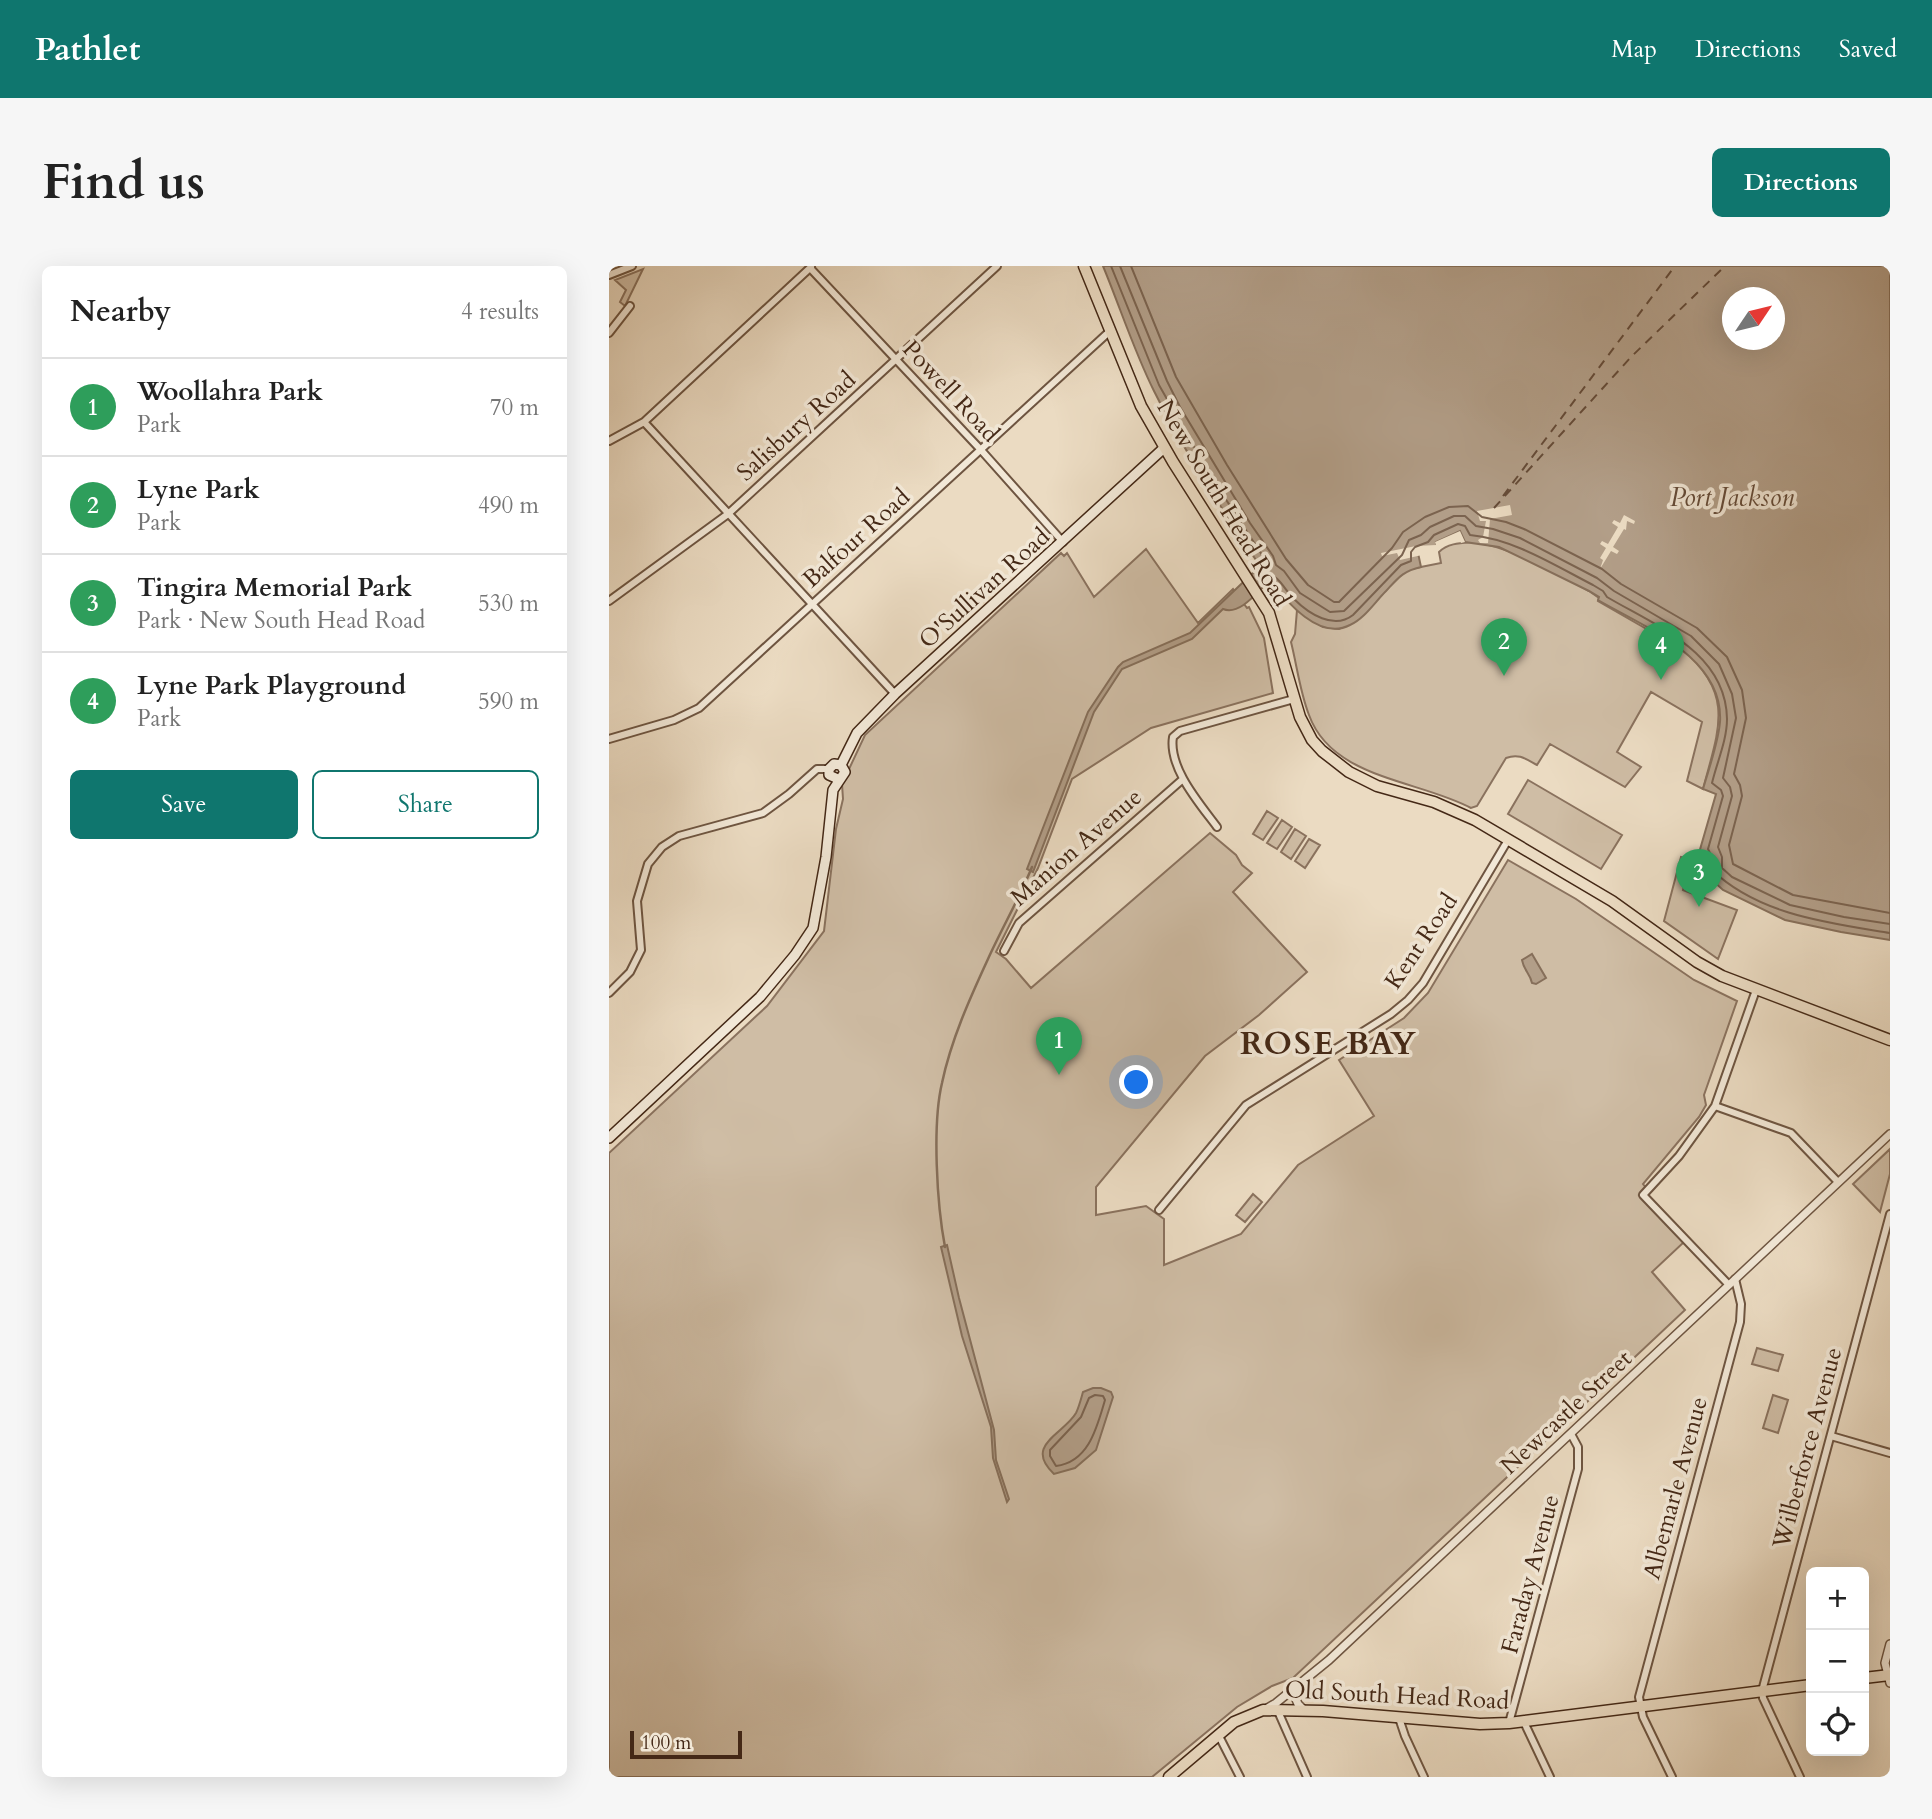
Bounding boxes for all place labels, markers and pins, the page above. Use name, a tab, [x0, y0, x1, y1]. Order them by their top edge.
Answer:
pin: 2	[1481, 618, 1527, 676]
pin: 4	[1638, 622, 1684, 680]
pin: 3	[1676, 849, 1722, 907]
pin: 1	[1036, 1017, 1082, 1075]

